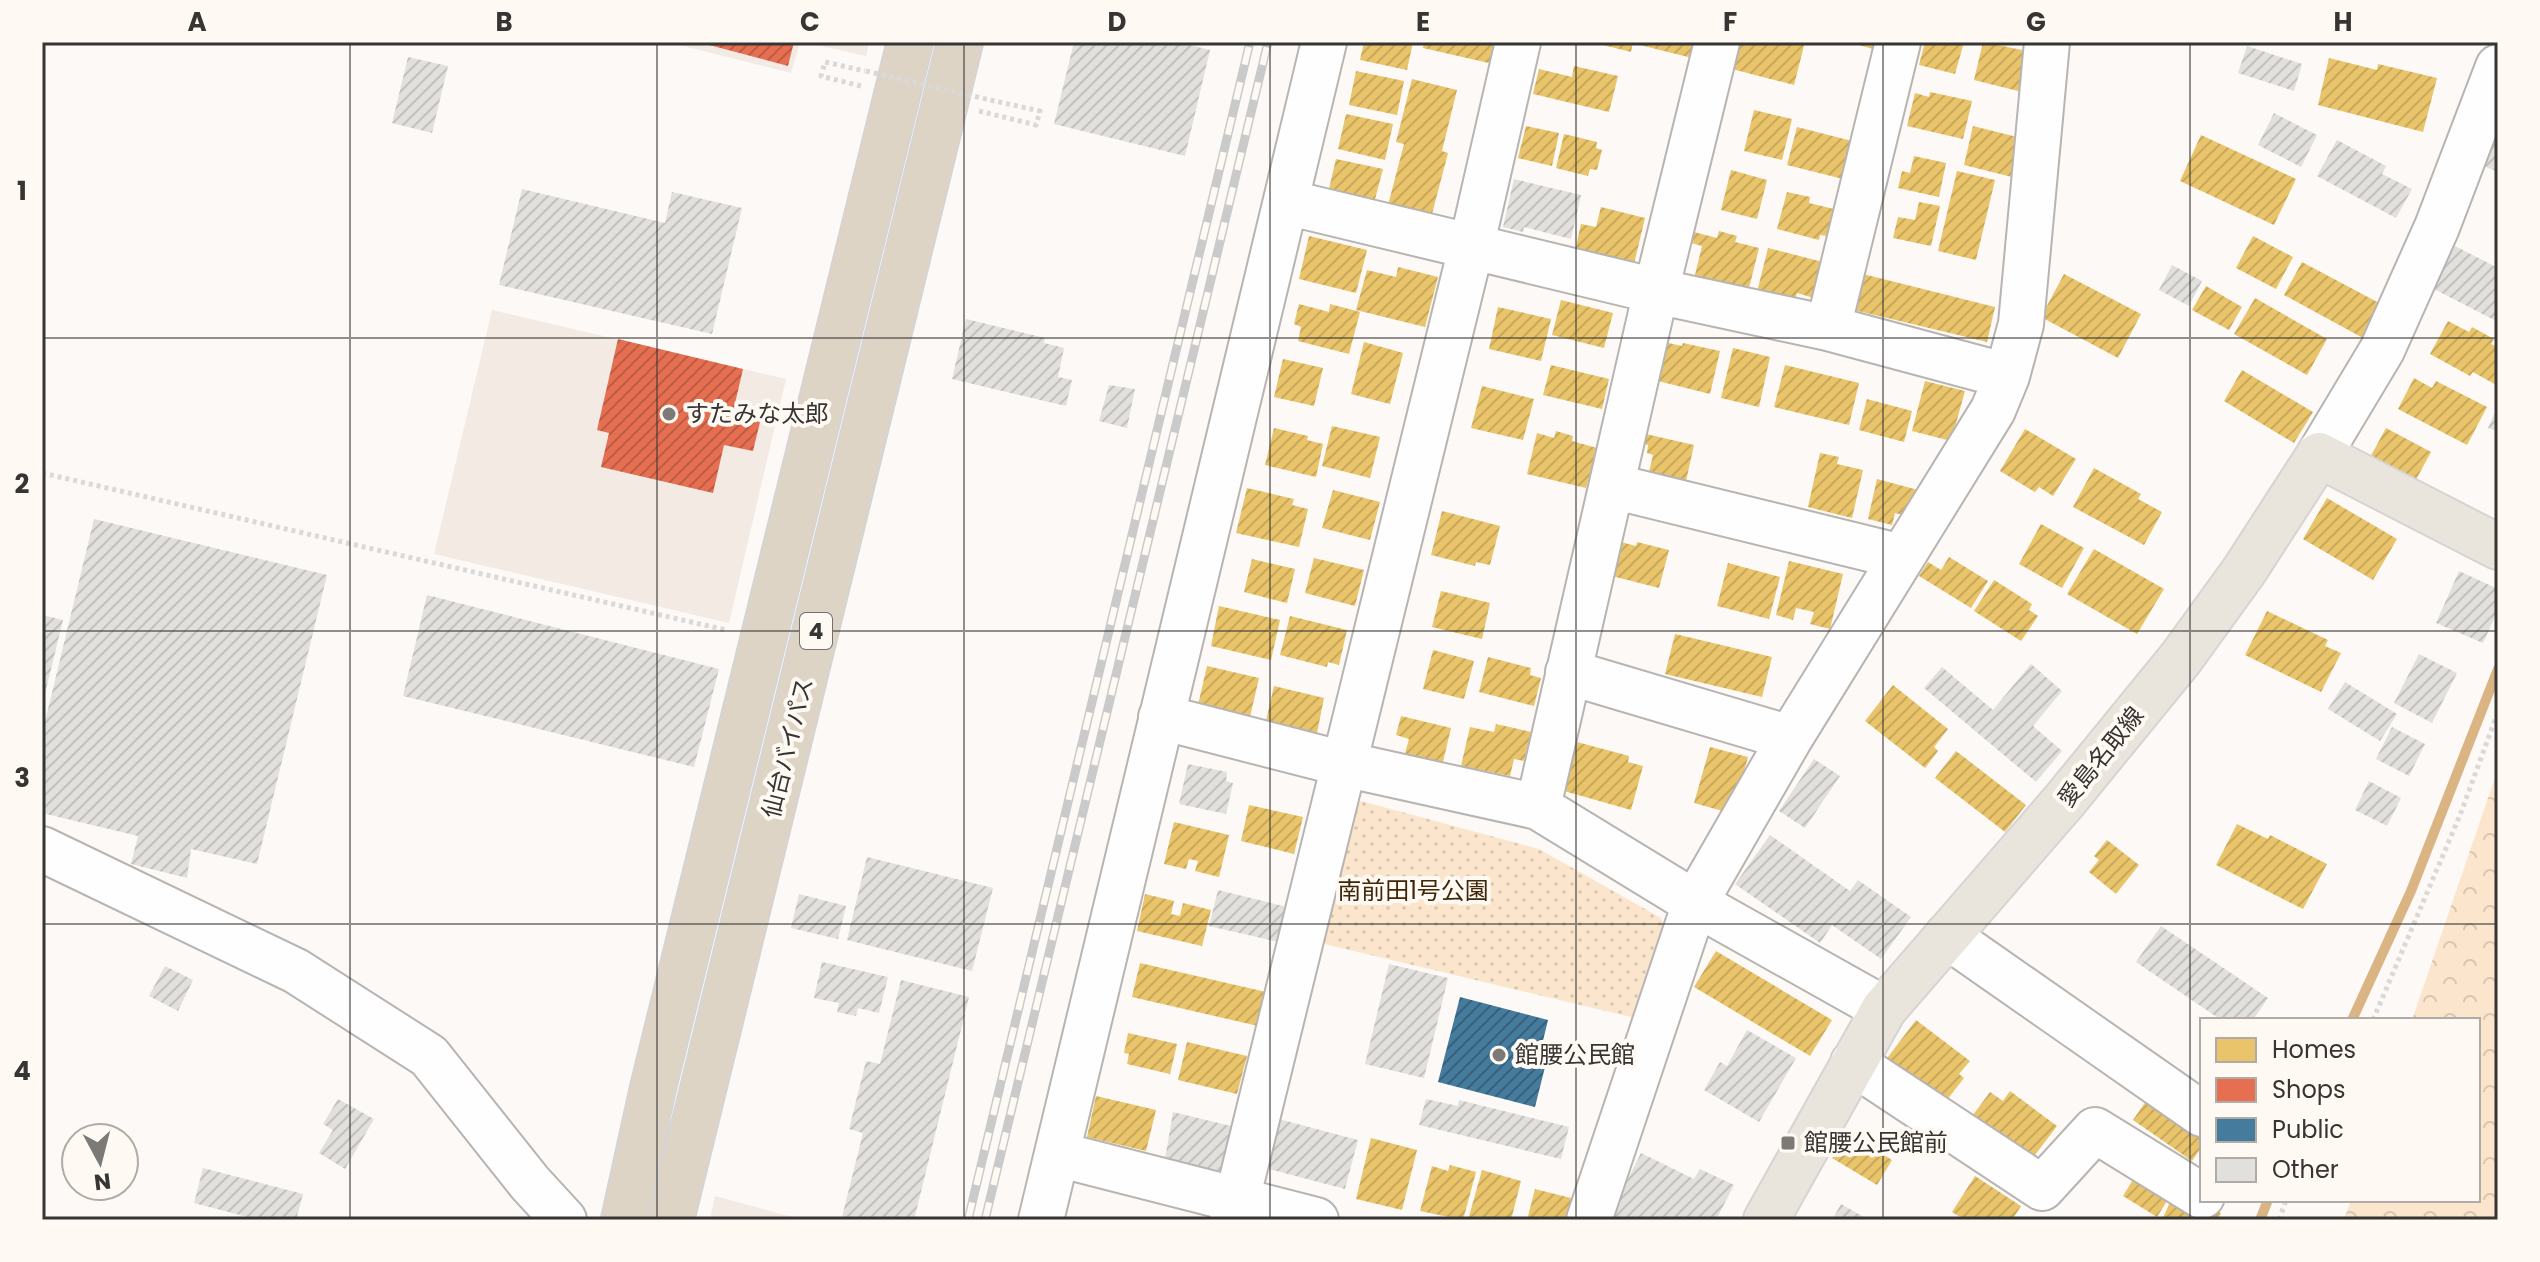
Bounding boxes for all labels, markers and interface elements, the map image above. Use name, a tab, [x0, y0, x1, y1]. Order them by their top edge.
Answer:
text: A	[187, 4, 207, 40]
text: B	[495, 4, 513, 40]
text: C	[800, 4, 820, 40]
text: D	[1108, 4, 1127, 40]
text: E	[1416, 4, 1430, 40]
text: F	[1723, 4, 1737, 40]
text: G	[2026, 4, 2046, 40]
text: H	[2333, 4, 2353, 40]
text: 1	[17, 173, 27, 209]
place label: すたみな太郎	[685, 397, 829, 430]
marker: すたみな太郎	[660, 405, 678, 423]
text: 2	[15, 466, 30, 502]
road number: 4	[800, 613, 832, 649]
street label: 仙台バイパス	[754, 674, 821, 822]
street label: 愛島名取線	[2050, 700, 2151, 814]
text: 3	[14, 760, 30, 796]
park label: 南前田1号公園	[1337, 874, 1489, 907]
legend	[2200, 1018, 2480, 1202]
text: Homes	[2272, 1033, 2356, 1066]
place label: 館腰公民館	[1515, 1038, 1635, 1071]
marker: 館腰公民館	[1490, 1046, 1508, 1064]
text: 4	[13, 1053, 31, 1089]
text: Shops	[2272, 1073, 2346, 1106]
text: Public	[2272, 1113, 2344, 1146]
north arrow	[60, 1122, 140, 1202]
place label: 館腰公民館前	[1804, 1126, 1948, 1159]
marker: 館腰公民館前	[1779, 1134, 1797, 1152]
text: Other	[2272, 1153, 2339, 1186]
text: N	[92, 1165, 112, 1198]

